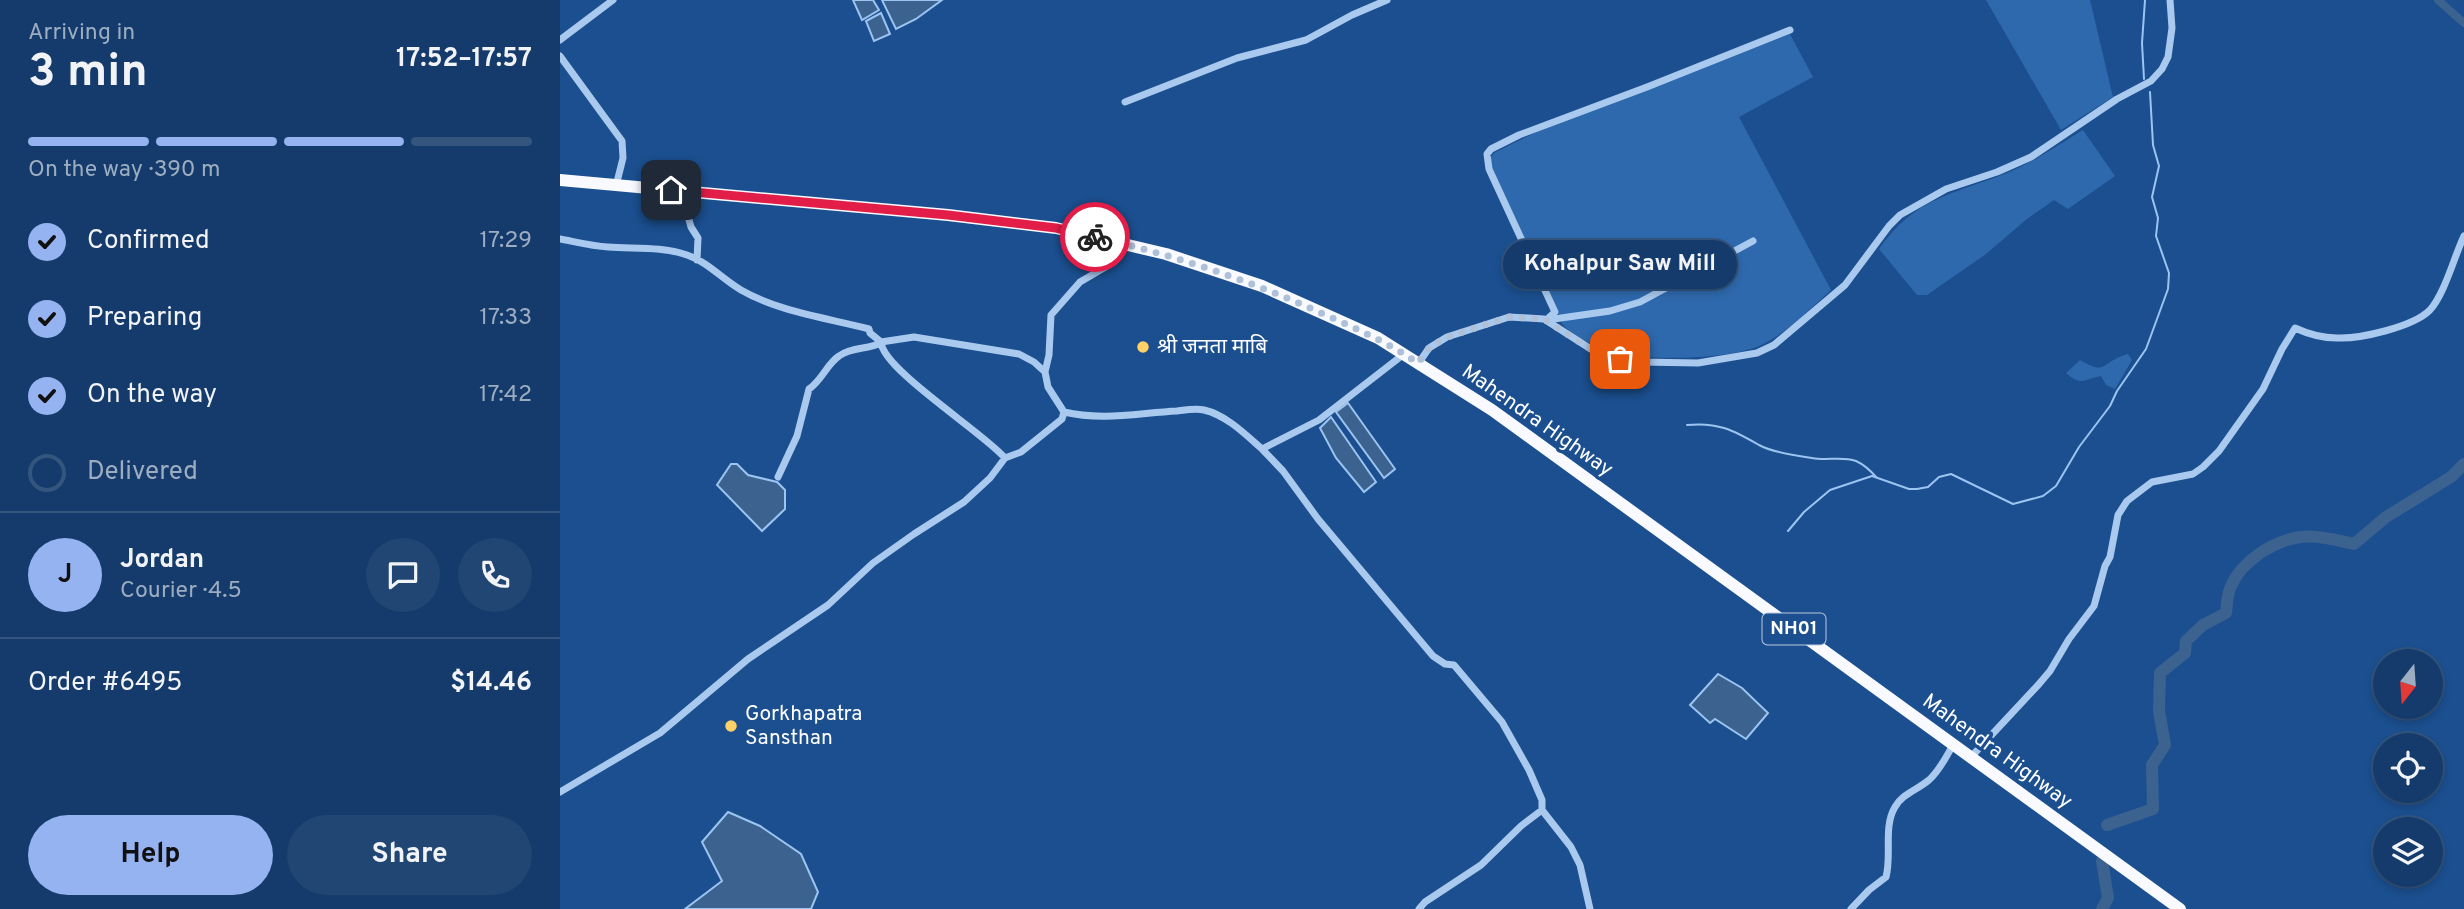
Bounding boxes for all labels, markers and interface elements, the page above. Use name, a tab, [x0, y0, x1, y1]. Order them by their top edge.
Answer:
text: Arriving in	[28, 19, 135, 48]
text: 17:52–17:57	[396, 43, 532, 76]
text: 3 min	[28, 44, 148, 103]
text: On the way · 390 m	[28, 156, 220, 185]
pin	[641, 160, 701, 220]
icon: home	[652, 171, 690, 209]
courier	[1060, 202, 1130, 272]
icon: bike	[1076, 218, 1114, 256]
icon: check	[28, 223, 66, 261]
text: Confirmed	[87, 225, 210, 258]
text: 17:29	[479, 227, 532, 256]
callout: Kohalpur Saw Mill	[1503, 240, 1737, 289]
text: Kohalpur Saw Mill	[1524, 250, 1716, 279]
icon: check	[28, 300, 66, 338]
text: Preparing	[87, 302, 202, 335]
text: 17:33	[480, 304, 532, 333]
pin	[1590, 329, 1650, 389]
place label: श्री जनता माबि	[1157, 334, 1268, 361]
marker: श्री जनता माबि	[1135, 339, 1151, 355]
icon: bag	[1601, 340, 1639, 378]
street label: Mahendra Highway	[1456, 359, 1618, 483]
icon: check	[28, 377, 66, 415]
text: On the way	[87, 379, 217, 412]
text: 17:42	[479, 381, 532, 410]
text: Delivered	[87, 456, 198, 489]
button: chat	[366, 538, 440, 612]
button: phone	[458, 538, 532, 612]
text: Jordan	[120, 544, 204, 577]
text: J	[58, 559, 72, 592]
text: Courier · 4.5	[120, 577, 242, 606]
road number: NH01	[1762, 614, 1826, 644]
north arrow	[2373, 649, 2443, 719]
map controls	[2373, 649, 2443, 887]
text: Order #6495	[28, 667, 182, 700]
text: $14.46	[450, 667, 532, 700]
street label: Mahendra Highway	[1917, 688, 2077, 816]
place label: Gorkhapatra Sansthan	[745, 701, 862, 752]
marker: Gorkhapatra Sansthan	[723, 718, 739, 734]
button: locate	[2373, 733, 2443, 803]
button: Help	[28, 815, 273, 895]
button: Share	[287, 815, 532, 895]
button: layers	[2373, 817, 2443, 887]

